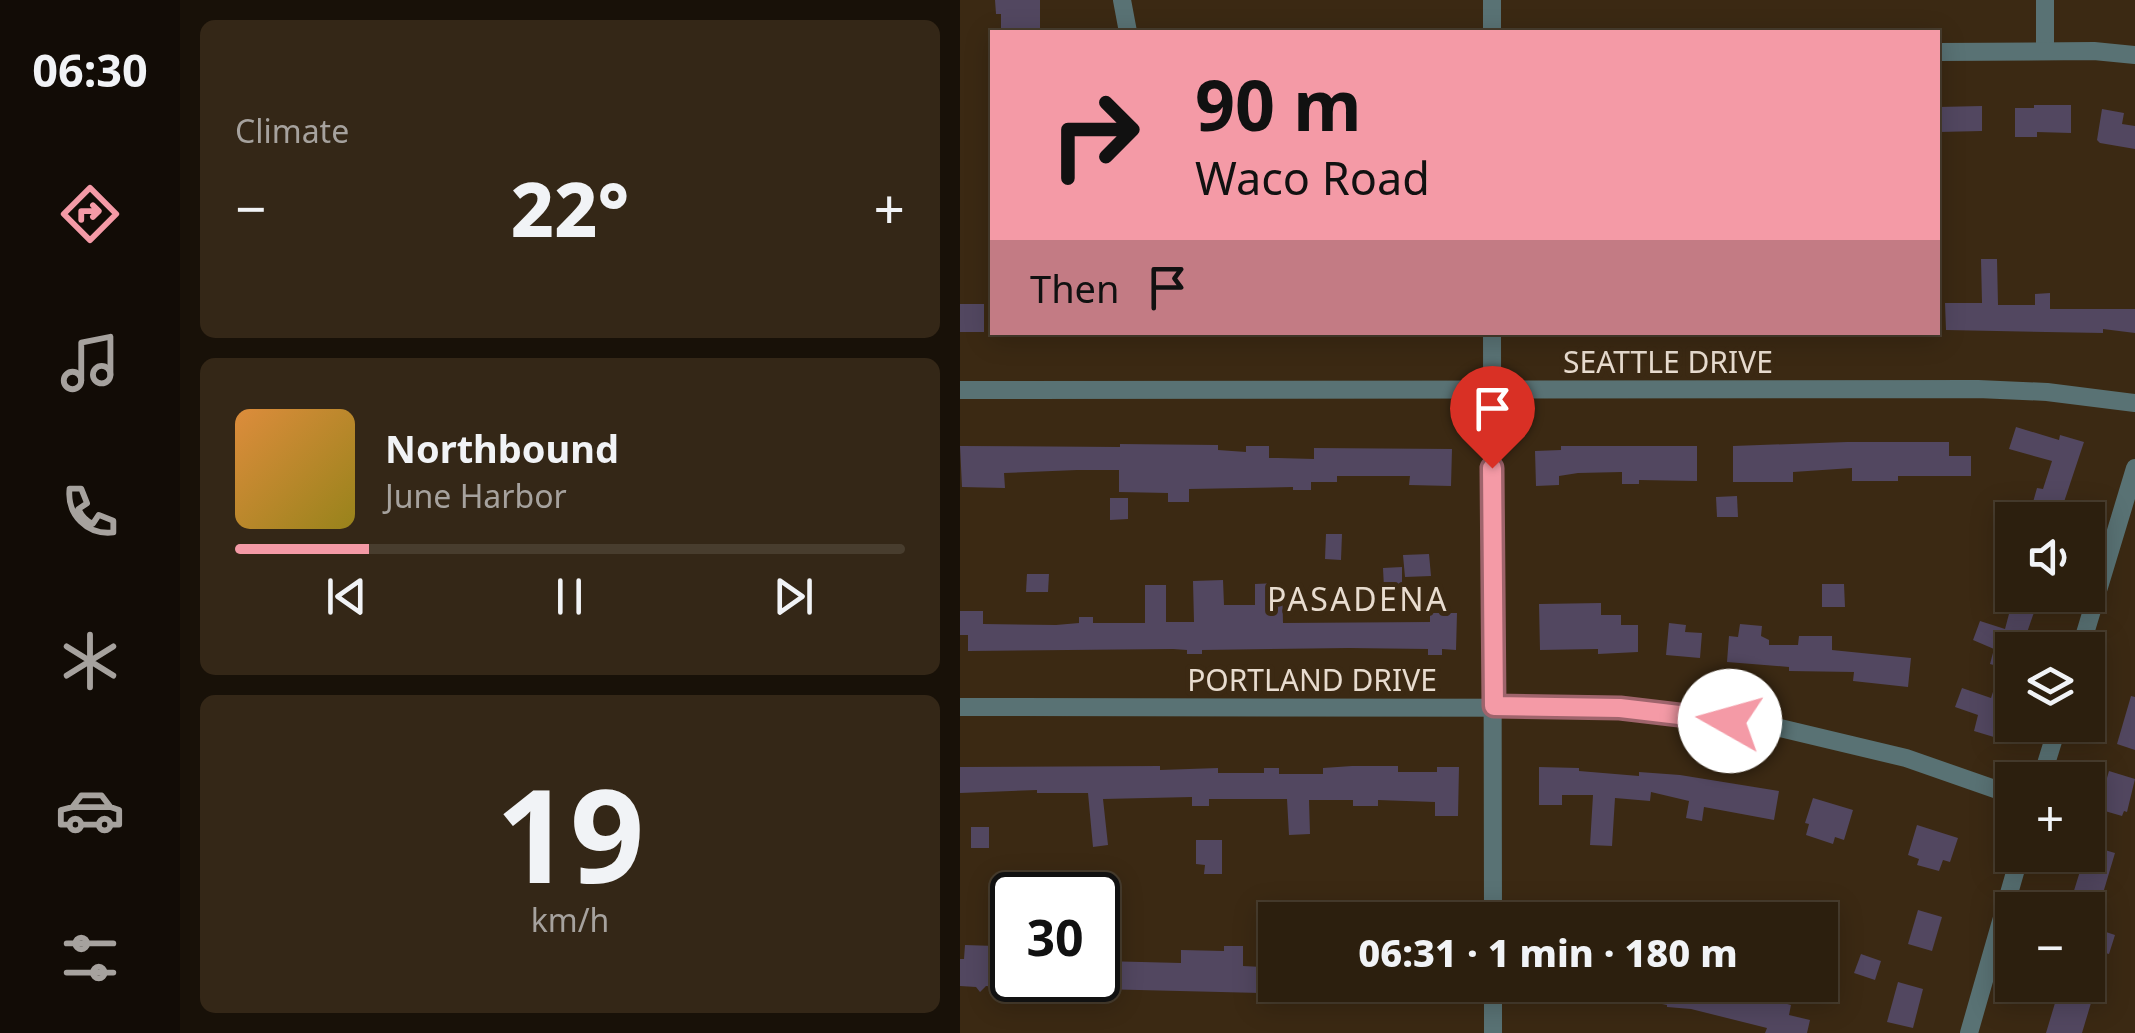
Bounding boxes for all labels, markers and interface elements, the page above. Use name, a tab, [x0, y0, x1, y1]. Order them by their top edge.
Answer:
text: 06:30	[32, 39, 148, 100]
text: 90 m	[1195, 56, 1362, 152]
icon: right	[1030, 70, 1160, 200]
text: Climate	[235, 109, 349, 152]
text: Waco Road	[1195, 147, 1430, 208]
text: 22°	[511, 157, 629, 259]
text: −	[235, 170, 266, 245]
text: +	[874, 170, 905, 245]
icon: directions	[55, 179, 125, 249]
icon: arrive	[1140, 260, 1195, 315]
text: Then	[1030, 262, 1120, 314]
icon: music	[55, 328, 125, 398]
street label: SEATTLE DRIVE	[1563, 341, 1773, 382]
pin	[1450, 366, 1535, 469]
icon: arrive	[1465, 381, 1520, 436]
text: Northbound	[385, 422, 619, 474]
text: June Harbor	[385, 474, 567, 517]
icon: phone	[55, 477, 125, 547]
map controls	[1995, 502, 2105, 1002]
button: sound	[1995, 502, 2105, 612]
icon: previous	[319, 569, 374, 624]
icon: pause	[542, 569, 597, 624]
icon: next	[766, 569, 821, 624]
district label: PASADENA	[1267, 577, 1449, 620]
icon: climate	[55, 626, 125, 696]
button: layers	[1995, 632, 2105, 742]
street label: PORTLAND DRIVE	[1187, 659, 1437, 700]
position arrow	[1678, 669, 1782, 773]
text: 19	[496, 744, 644, 921]
button: +	[1995, 762, 2105, 872]
icon: car	[55, 775, 125, 845]
speed limit sign: 30	[990, 872, 1120, 1002]
button: −	[1995, 892, 2105, 1002]
text: km/h	[531, 898, 609, 941]
icon: filters	[55, 923, 125, 993]
text: 06:31 · 1 min · 180 m	[1358, 926, 1738, 978]

